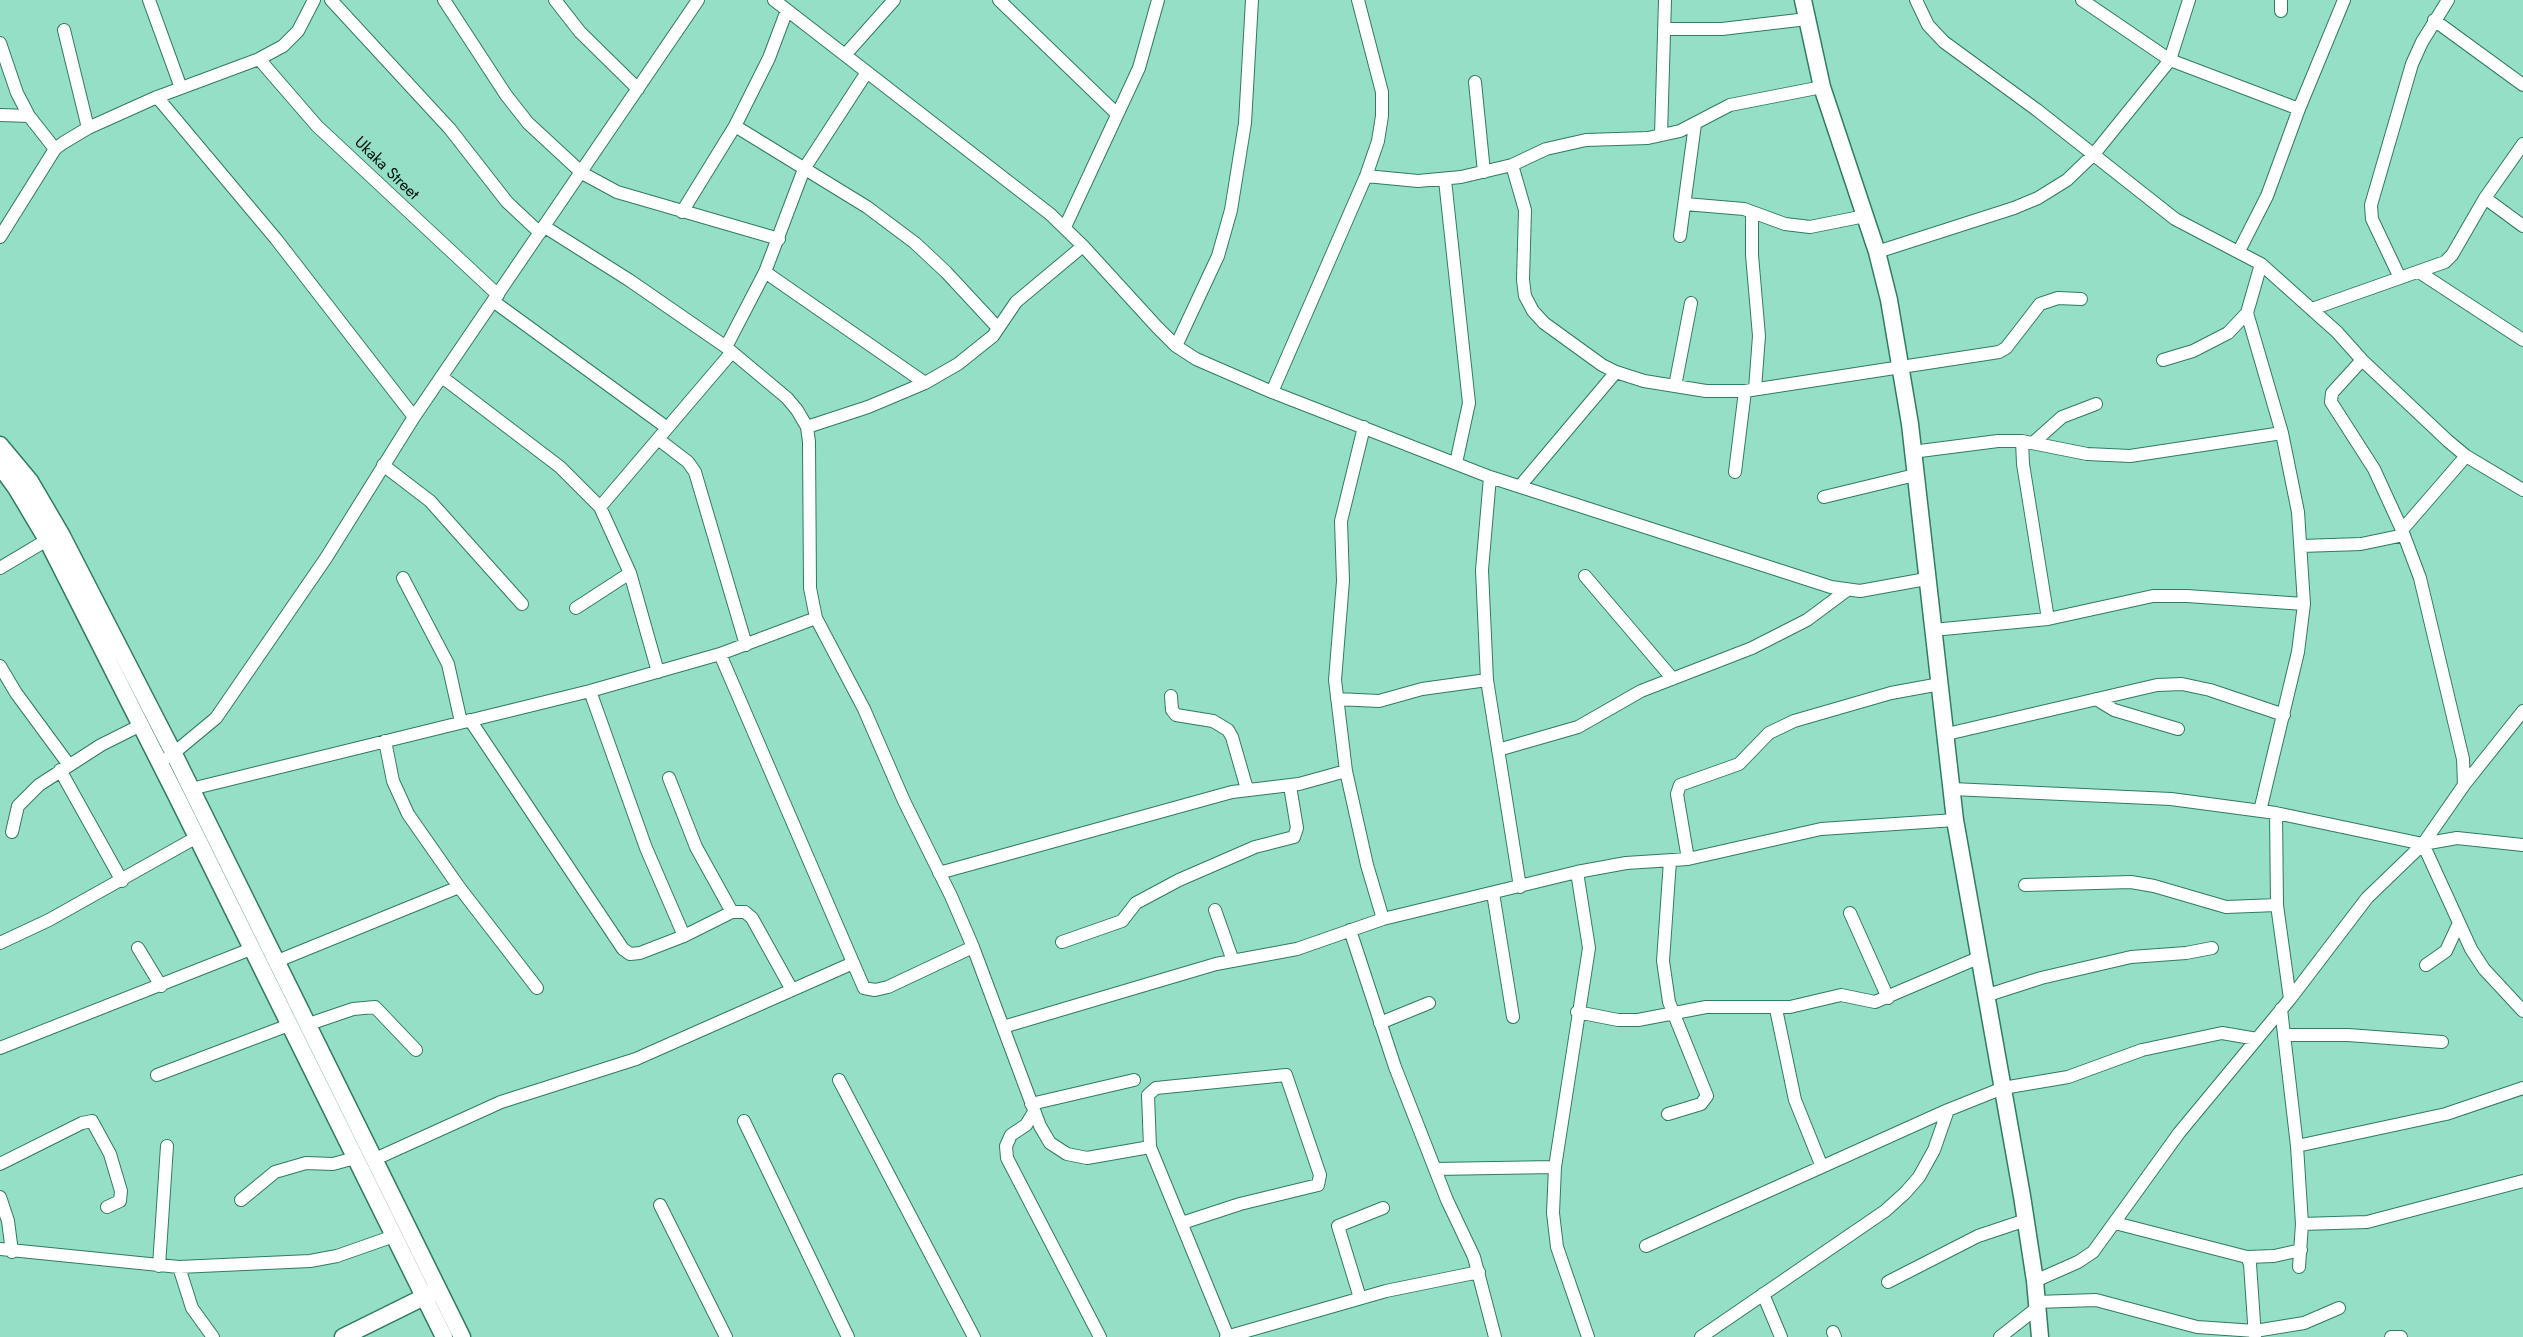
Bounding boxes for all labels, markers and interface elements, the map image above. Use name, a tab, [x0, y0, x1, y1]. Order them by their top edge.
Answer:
street label: Ukaka Street	[350, 133, 422, 205]

